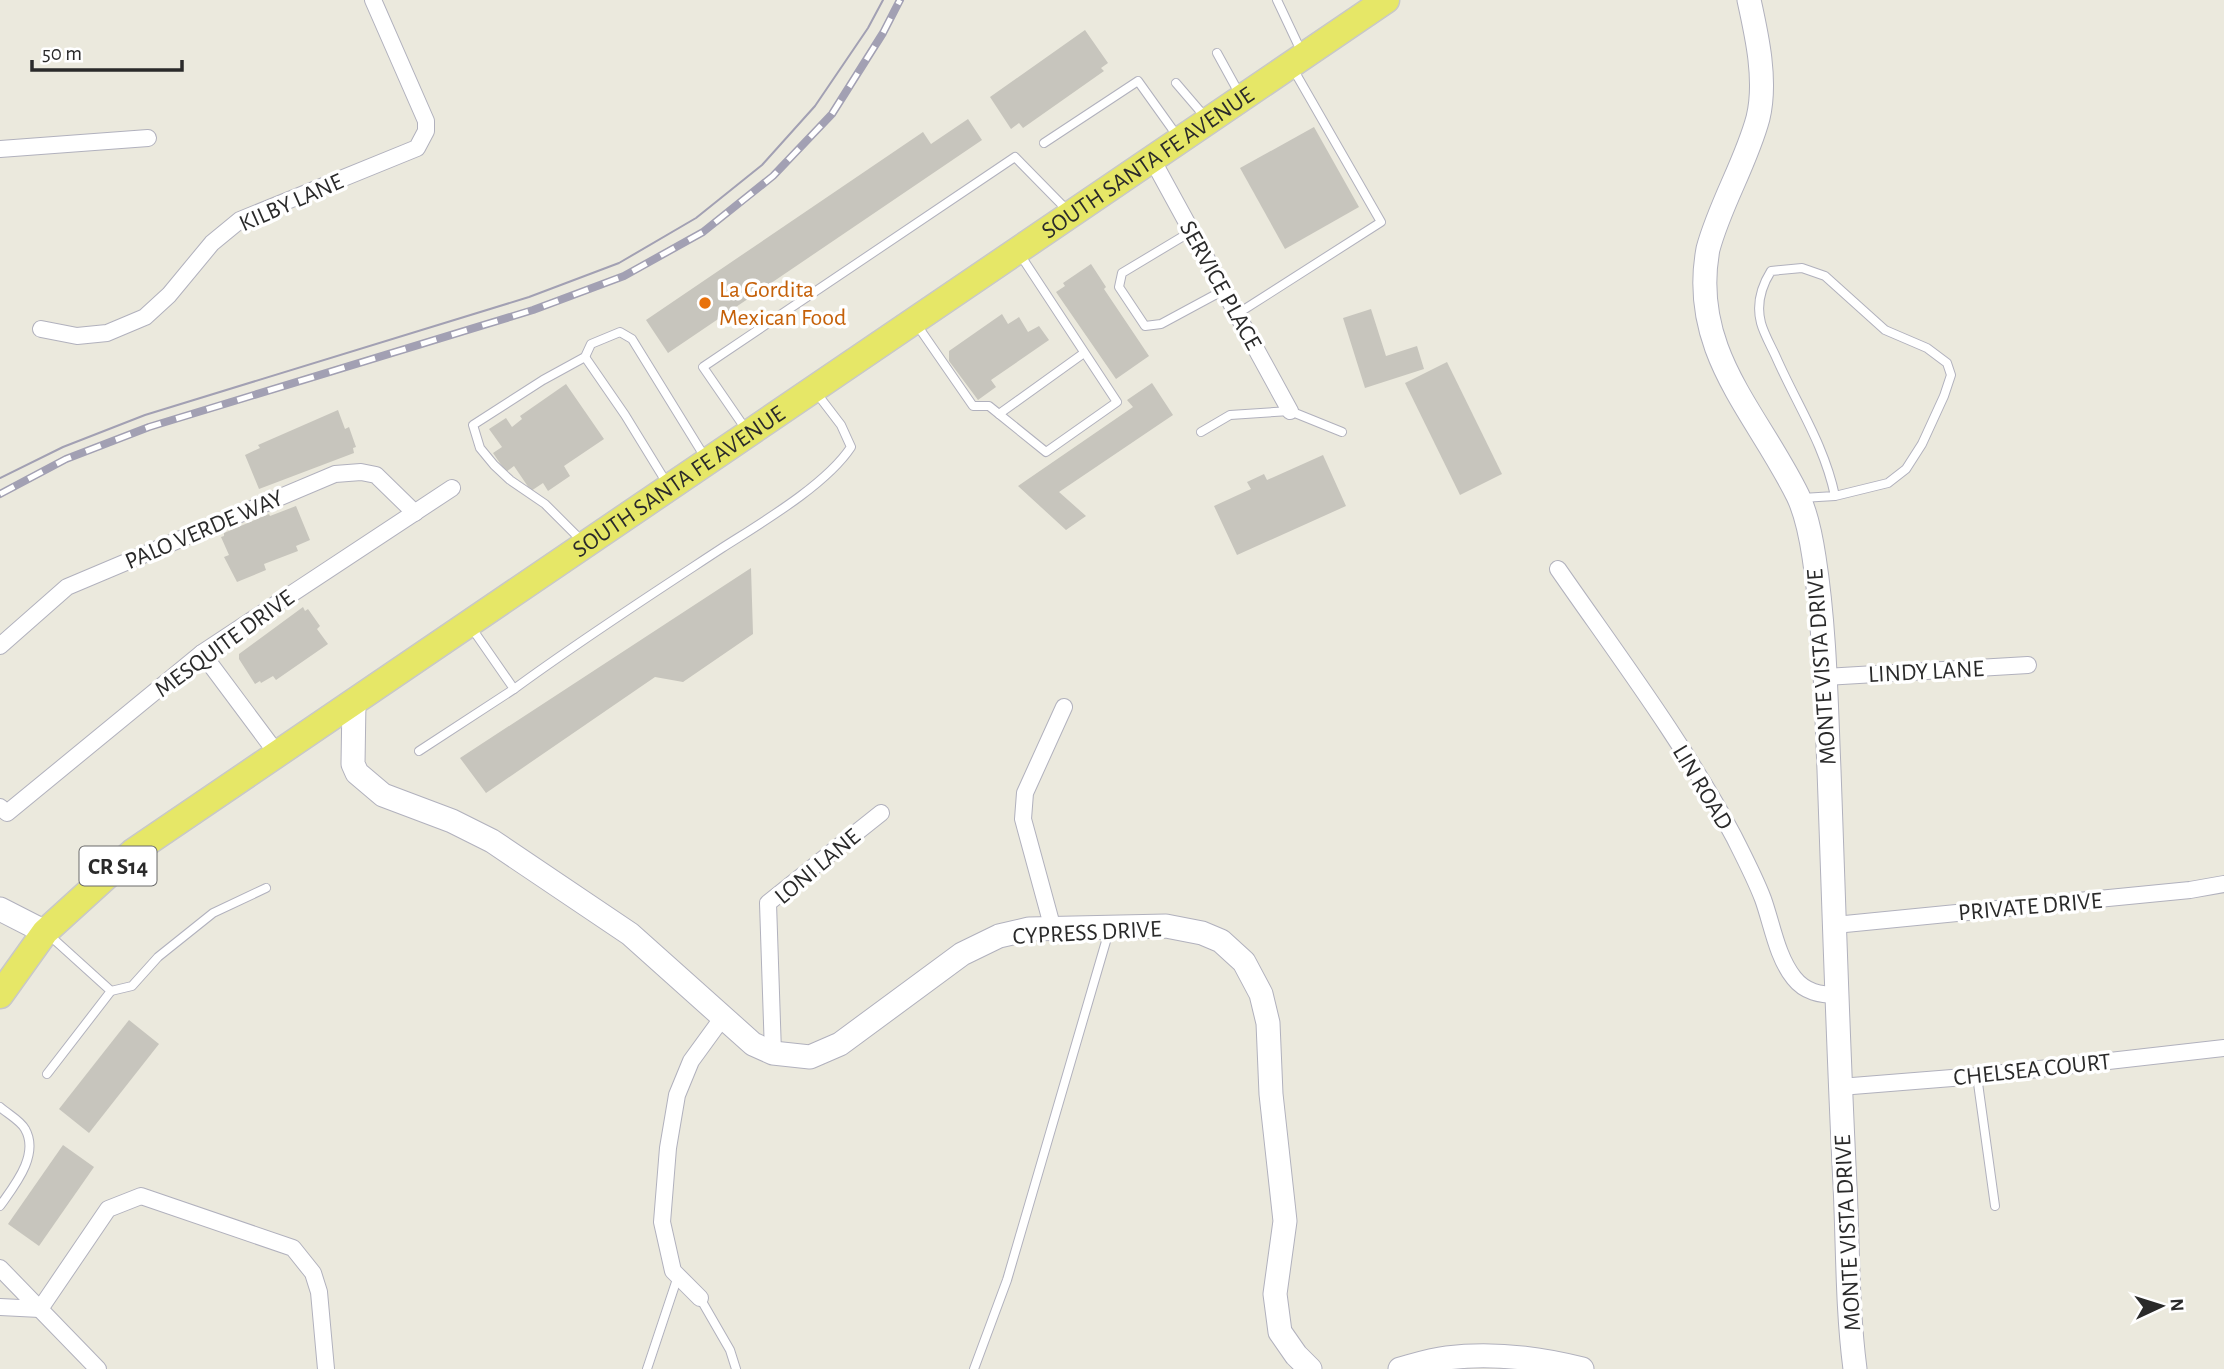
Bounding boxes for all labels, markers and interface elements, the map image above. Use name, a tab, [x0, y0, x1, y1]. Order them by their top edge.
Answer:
scale bar	[32, 28, 182, 72]
text: 50 m	[42, 43, 82, 64]
street label: SOUTH SANTA FE AVENUE	[1037, 82, 1259, 244]
street label: KILBY LANE	[236, 169, 347, 236]
street label: SERVICE PLACE	[1175, 217, 1266, 354]
place label: La Gordita Mexican Food	[719, 278, 847, 330]
marker: La Gordita Mexican Food	[697, 295, 713, 311]
street label: SOUTH SANTA FE AVENUE	[569, 401, 790, 562]
street label: PALO VERDE WAY	[122, 486, 287, 574]
street label: MONTE VISTA DRIVE	[1803, 568, 1841, 766]
street label: MESQUITE DRIVE	[151, 585, 299, 702]
street label: LINDY LANE	[1868, 657, 1985, 687]
street label: LIN ROAD	[1668, 741, 1737, 834]
street label: LONI LANE	[770, 824, 865, 909]
road number: CR S14	[80, 846, 156, 886]
street label: PRIVATE DRIVE	[1957, 889, 2104, 925]
street label: CYPRESS DRIVE	[1012, 917, 1163, 949]
street label: CHELSEA COURT	[1952, 1050, 2112, 1090]
street label: MONTE VISTA DRIVE	[1831, 1134, 1865, 1332]
north arrow	[2126, 1271, 2196, 1341]
text: N	[2167, 1298, 2186, 1312]

